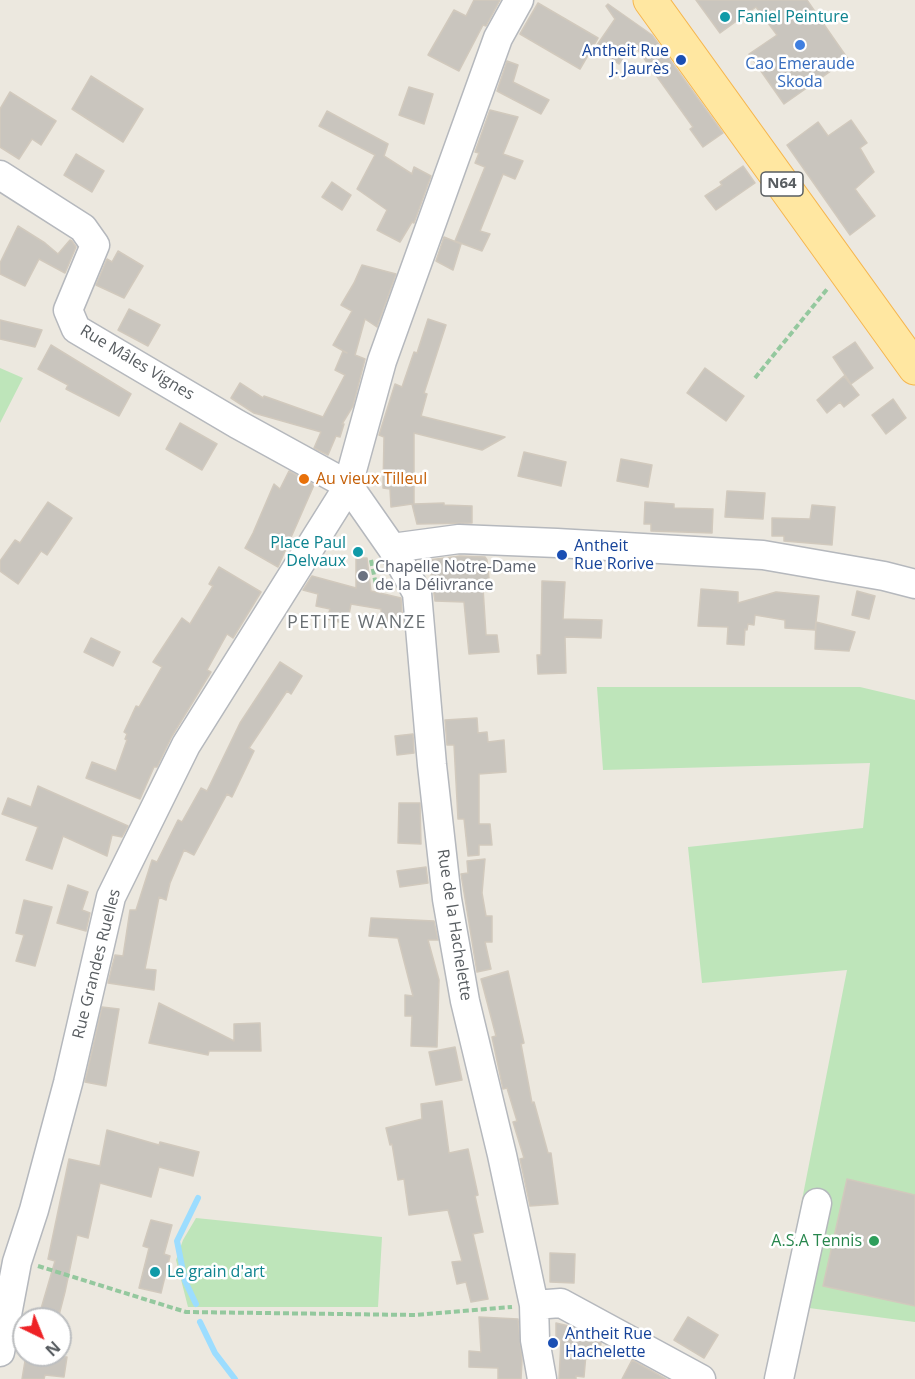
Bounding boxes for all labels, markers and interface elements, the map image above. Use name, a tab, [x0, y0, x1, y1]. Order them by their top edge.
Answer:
place label: Faniel Peinture	[737, 7, 849, 27]
marker: Faniel Peinture	[718, 10, 732, 24]
marker: Cao Emeraude Skoda	[793, 38, 807, 52]
place label: Antheit Rue J. Jaurès	[582, 41, 669, 79]
marker: Antheit Rue J. Jaurès	[674, 53, 688, 67]
place label: Cao Emeraude Skoda	[745, 54, 855, 92]
road number: N64	[761, 172, 803, 196]
street label: Rue Mâles Vignes	[77, 321, 197, 405]
place label: Au vieux Tilleul	[316, 469, 427, 489]
marker: Au vieux Tilleul	[297, 472, 311, 486]
place label: Place Paul Delvaux	[270, 533, 346, 571]
place label: Antheit Rue Rorive	[574, 536, 654, 574]
marker: Place Paul Delvaux	[351, 545, 365, 559]
marker: Antheit Rue Rorive	[555, 548, 569, 562]
place label: Chapelle Notre-Dame de la Délivrance	[375, 557, 536, 595]
marker: Chapelle Notre-Dame de la Délivrance	[356, 569, 370, 583]
district label: PETITE WANZE	[287, 612, 427, 634]
street label: Rue de la Hachelette	[433, 848, 475, 1002]
street label: Rue Grandes Ruelles	[69, 887, 125, 1041]
place label: A.S.A Tennis	[771, 1231, 862, 1251]
marker: A.S.A Tennis	[867, 1234, 881, 1248]
place label: Le grain d'art	[167, 1262, 265, 1282]
marker: Le grain d'art	[148, 1265, 162, 1279]
north arrow	[12, 1307, 72, 1367]
place label: Antheit Rue Hachelette	[565, 1324, 652, 1362]
text: N	[41, 1336, 65, 1361]
marker: Antheit Rue Hachelette	[546, 1336, 560, 1350]

